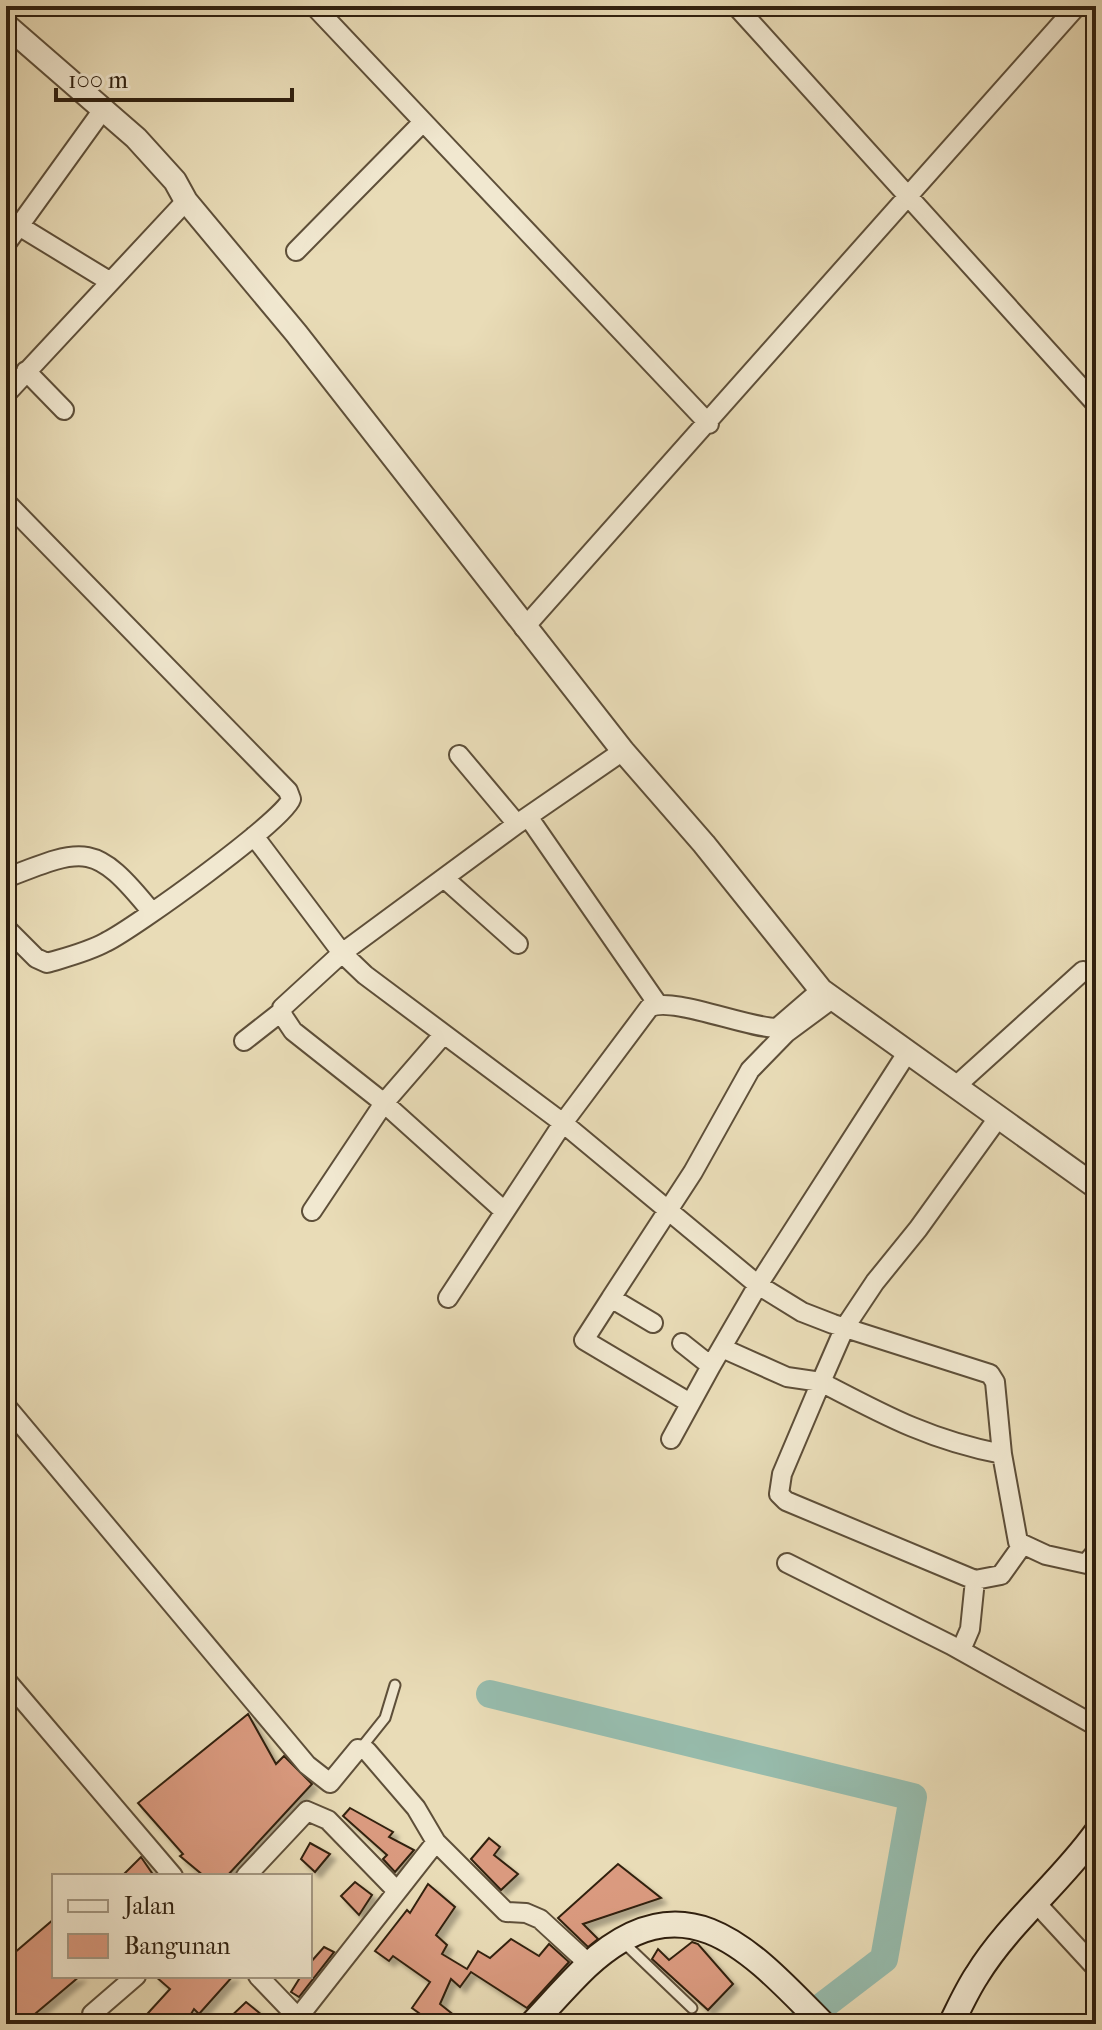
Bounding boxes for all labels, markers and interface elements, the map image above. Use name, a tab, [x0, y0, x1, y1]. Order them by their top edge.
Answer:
scale bar	[56, 52, 292, 102]
text: 100 m	[68, 66, 128, 94]
legend	[52, 1874, 312, 1978]
text: Jalan	[122, 1892, 175, 1920]
text: Bangunan	[124, 1932, 230, 1960]

